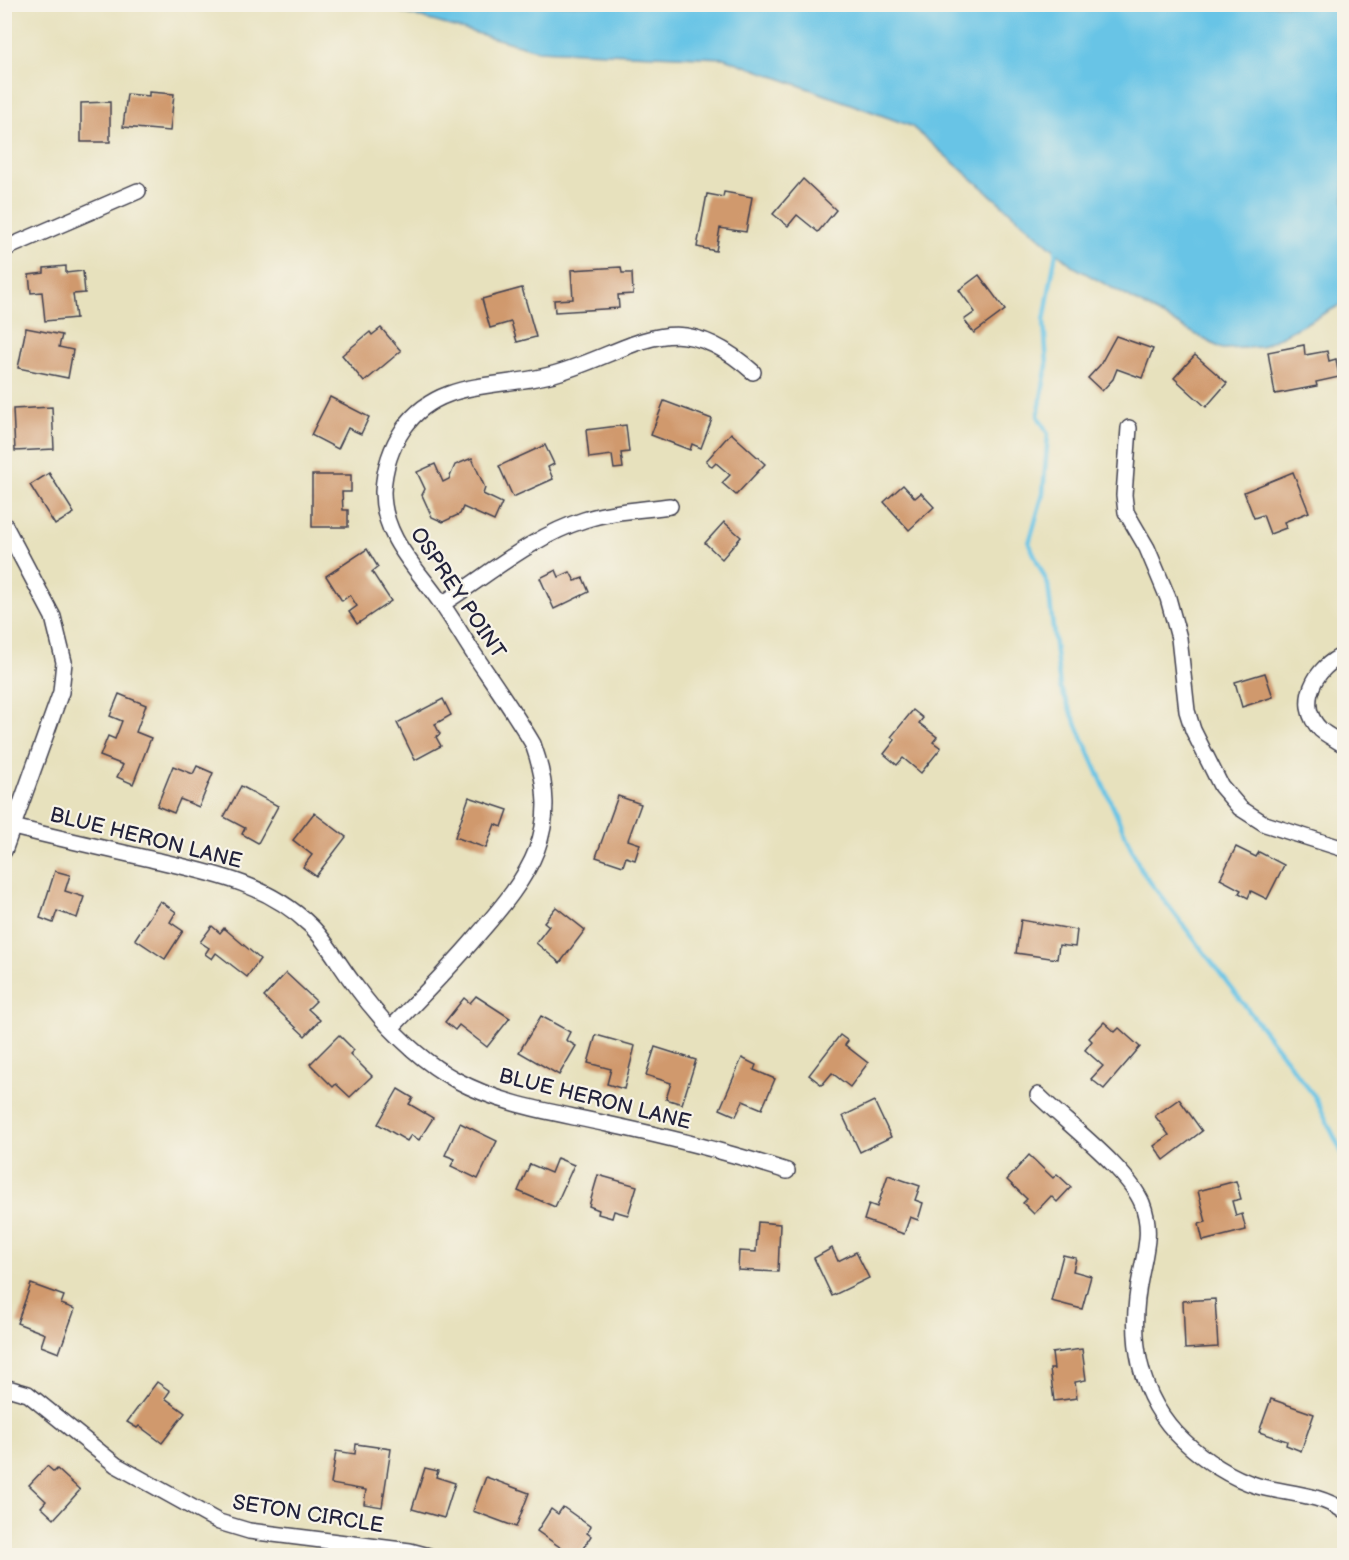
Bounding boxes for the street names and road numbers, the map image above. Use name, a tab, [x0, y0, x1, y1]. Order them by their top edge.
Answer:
street label: OSPREY POINT	[405, 523, 511, 664]
street label: BLUE HERON LANE	[47, 802, 245, 874]
street label: BLUE HERON LANE	[496, 1063, 694, 1135]
street label: SETON CIRCLE	[231, 1490, 385, 1538]

